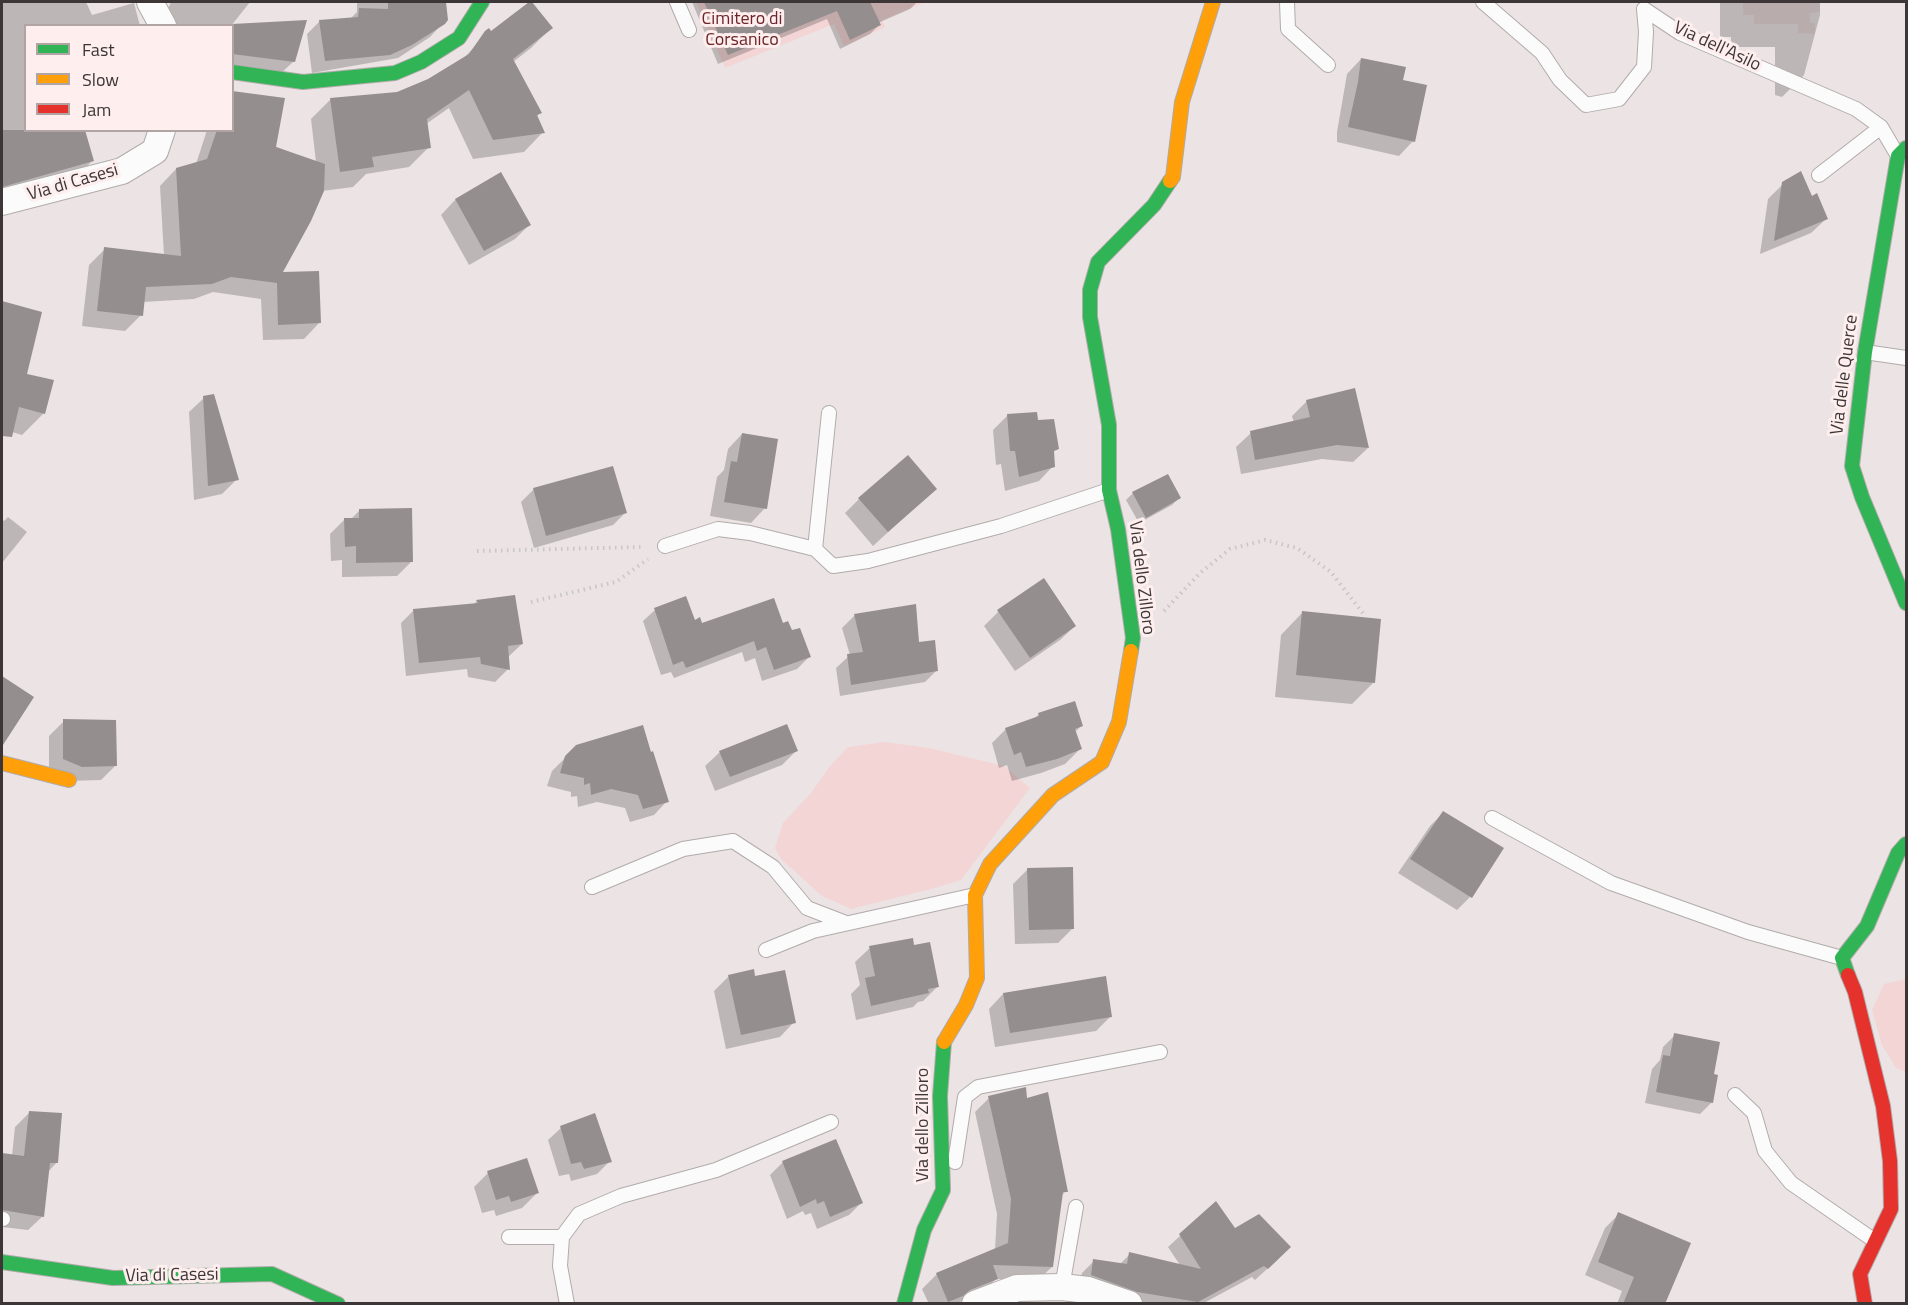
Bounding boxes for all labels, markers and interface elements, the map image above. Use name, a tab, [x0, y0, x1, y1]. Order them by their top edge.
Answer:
park label: Cimitero di Corsanico	[701, 9, 783, 52]
street label: Via dell'Asilo	[1670, 17, 1764, 77]
legend	[24, 24, 234, 132]
text: Fast	[82, 36, 115, 63]
text: Slow	[82, 66, 119, 93]
text: Jam	[82, 96, 111, 123]
street label: Via di Casesi	[25, 160, 121, 206]
street label: Via delle Querce	[1827, 314, 1863, 436]
street label: Via dello Zilloro	[1123, 520, 1159, 636]
street label: Via dello Zilloro	[913, 1068, 935, 1182]
street label: Via di Casesi	[125, 1264, 219, 1288]

